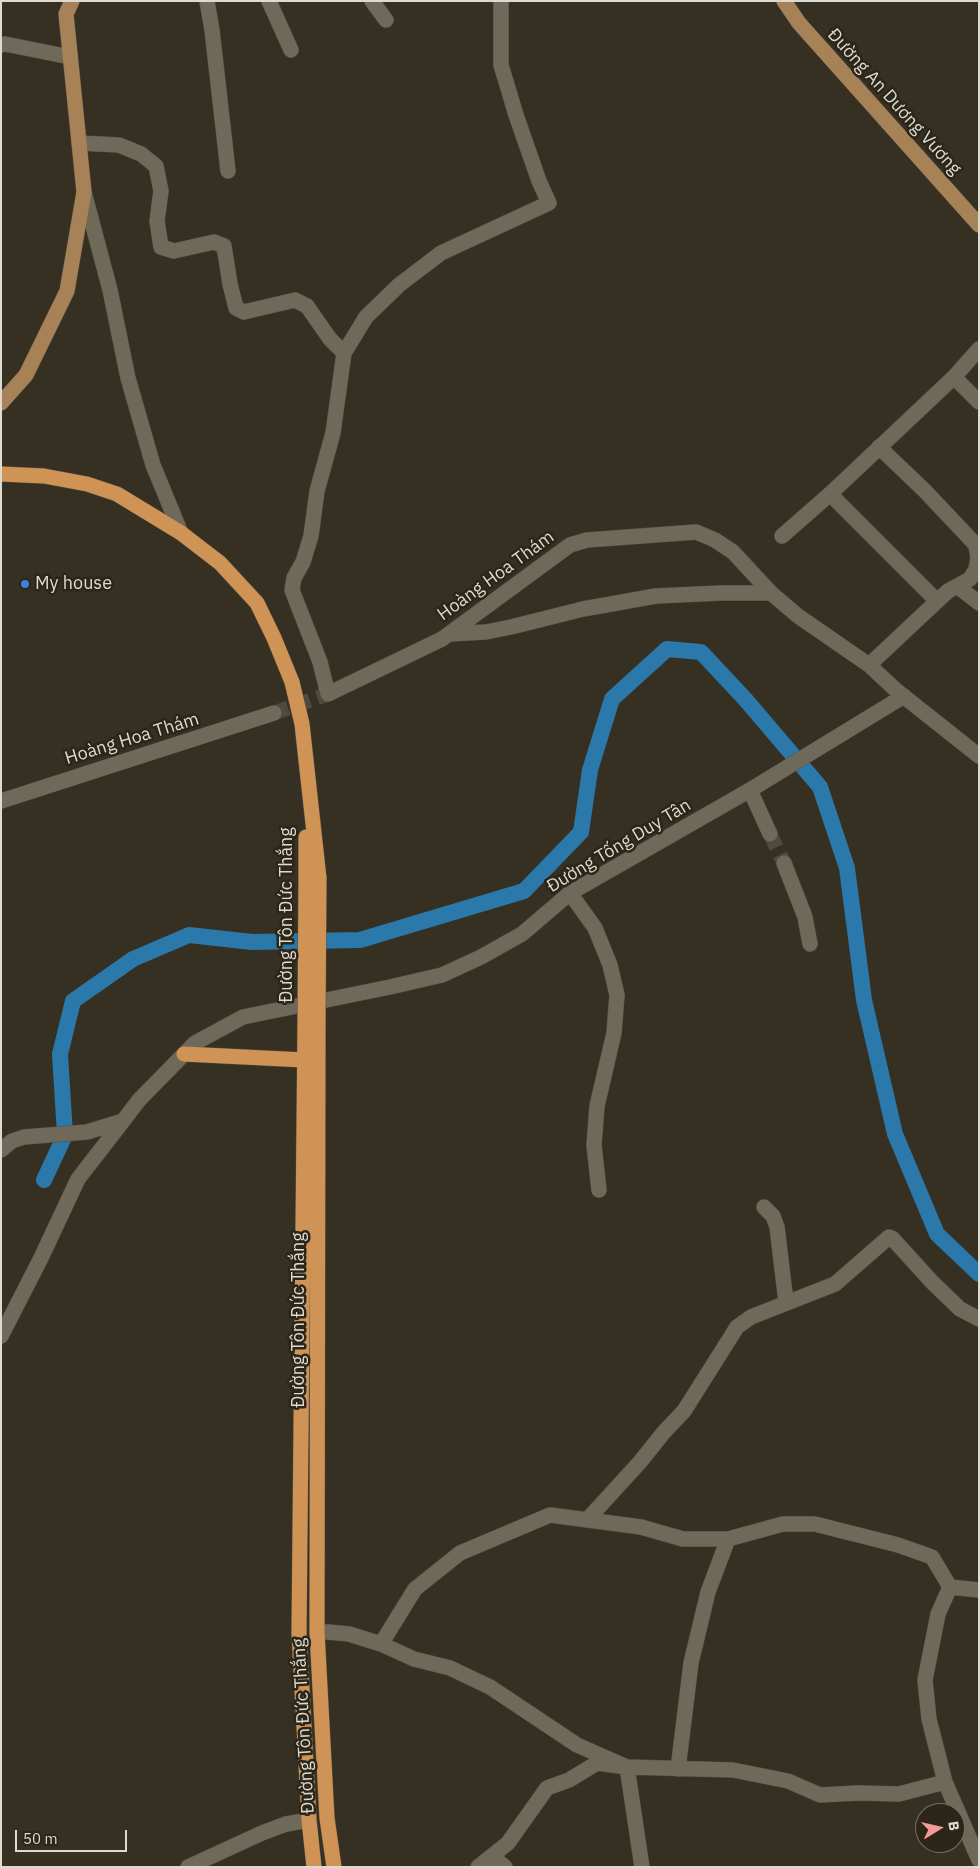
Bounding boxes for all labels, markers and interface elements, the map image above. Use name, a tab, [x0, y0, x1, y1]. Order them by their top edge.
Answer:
street label: Đường An Dương Vương	[823, 24, 965, 180]
street label: Hoàng Hoa Thám	[433, 526, 559, 626]
place label: My house	[35, 573, 112, 595]
marker: My house	[19, 578, 31, 590]
street label: Hoàng Hoa Thám	[62, 708, 202, 770]
street label: Đường Tống Duy Tân	[543, 795, 695, 897]
street label: Đường Tôn Đức Thắng	[276, 827, 298, 1003]
street label: Đường Tôn Đức Thắng	[288, 1232, 310, 1408]
street label: Đường Tôn Đức Thắng	[289, 1638, 319, 1814]
north arrow	[915, 1803, 965, 1853]
scale bar	[18, 1820, 130, 1852]
text: B	[944, 1820, 963, 1832]
text: 50 m	[23, 1829, 58, 1848]

